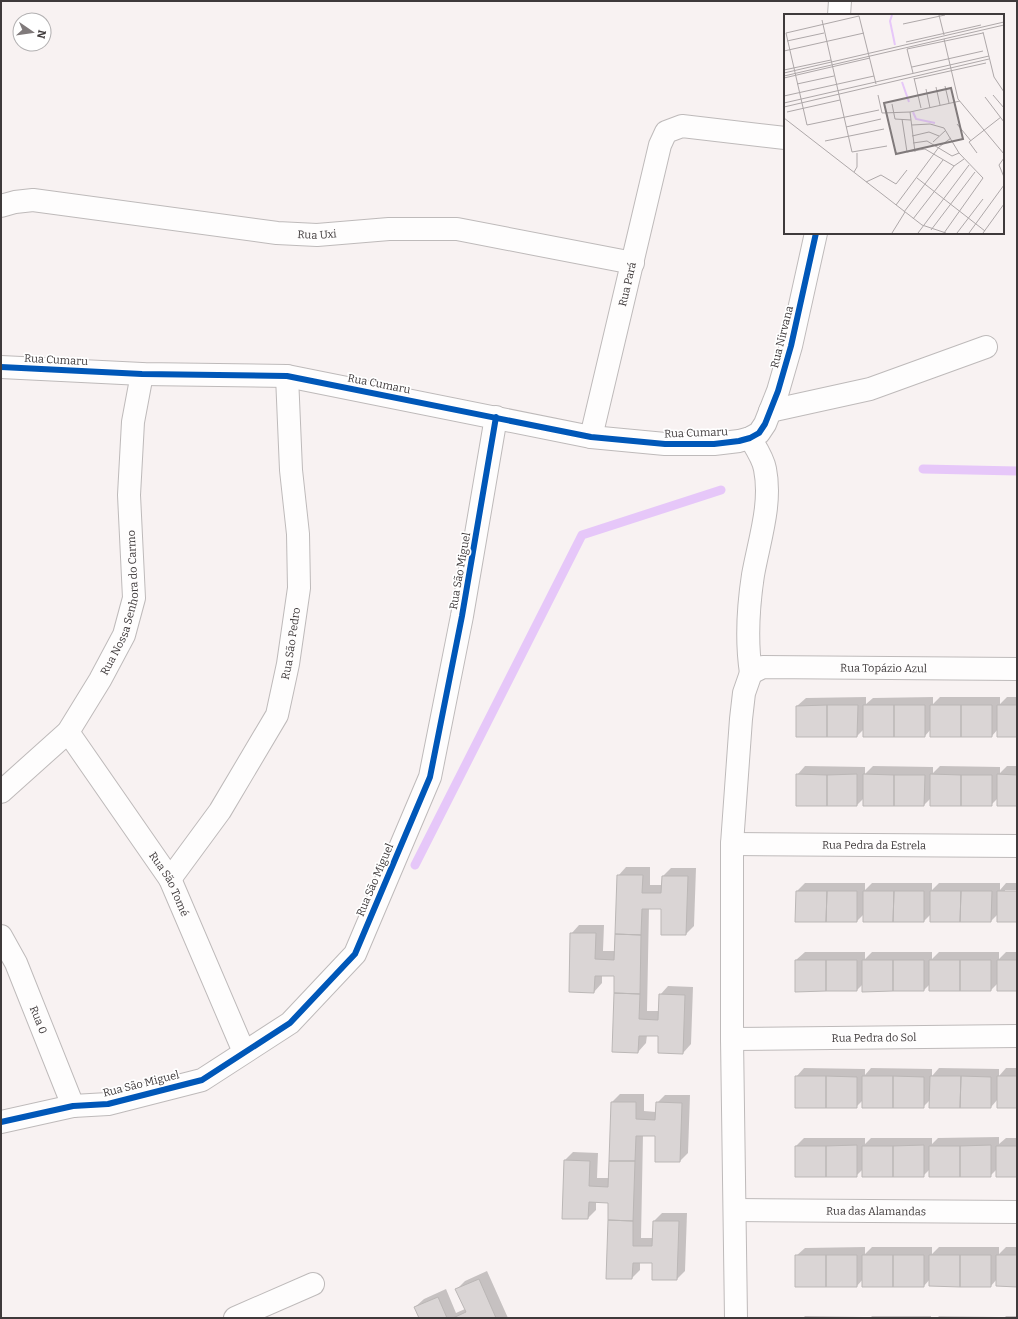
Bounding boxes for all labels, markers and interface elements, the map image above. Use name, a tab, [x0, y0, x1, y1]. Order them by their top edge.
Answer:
north arrow	[12, 12, 52, 52]
inset map	[784, 14, 1004, 234]
text: N	[34, 29, 49, 40]
street label: Rua Uxi	[297, 227, 338, 242]
street label: Rua Pará	[616, 261, 639, 308]
street label: Rua Nirvana	[768, 305, 796, 369]
street label: Rua Cumaru	[24, 352, 88, 368]
street label: Rua Cumaru	[346, 372, 412, 397]
street label: Rua Cumaru	[664, 425, 728, 441]
street label: Rua Nossa Senhora do Carmo	[97, 530, 141, 677]
street label: Rua São Miguel	[447, 531, 473, 611]
street label: Rua São Pedro	[278, 606, 303, 681]
street label: Rua Topázio Azul	[840, 661, 927, 675]
street label: Rua Pedra da Estrela	[822, 838, 926, 852]
street label: Rua São Miguel	[354, 841, 396, 919]
street label: Rua São Tomé	[147, 849, 192, 918]
street label: Rua 0	[27, 1004, 50, 1036]
street label: Rua Pedra do Sol	[832, 1031, 916, 1044]
street label: Rua São Miguel	[101, 1068, 181, 1100]
street label: Rua das Alamandas	[826, 1204, 926, 1218]

